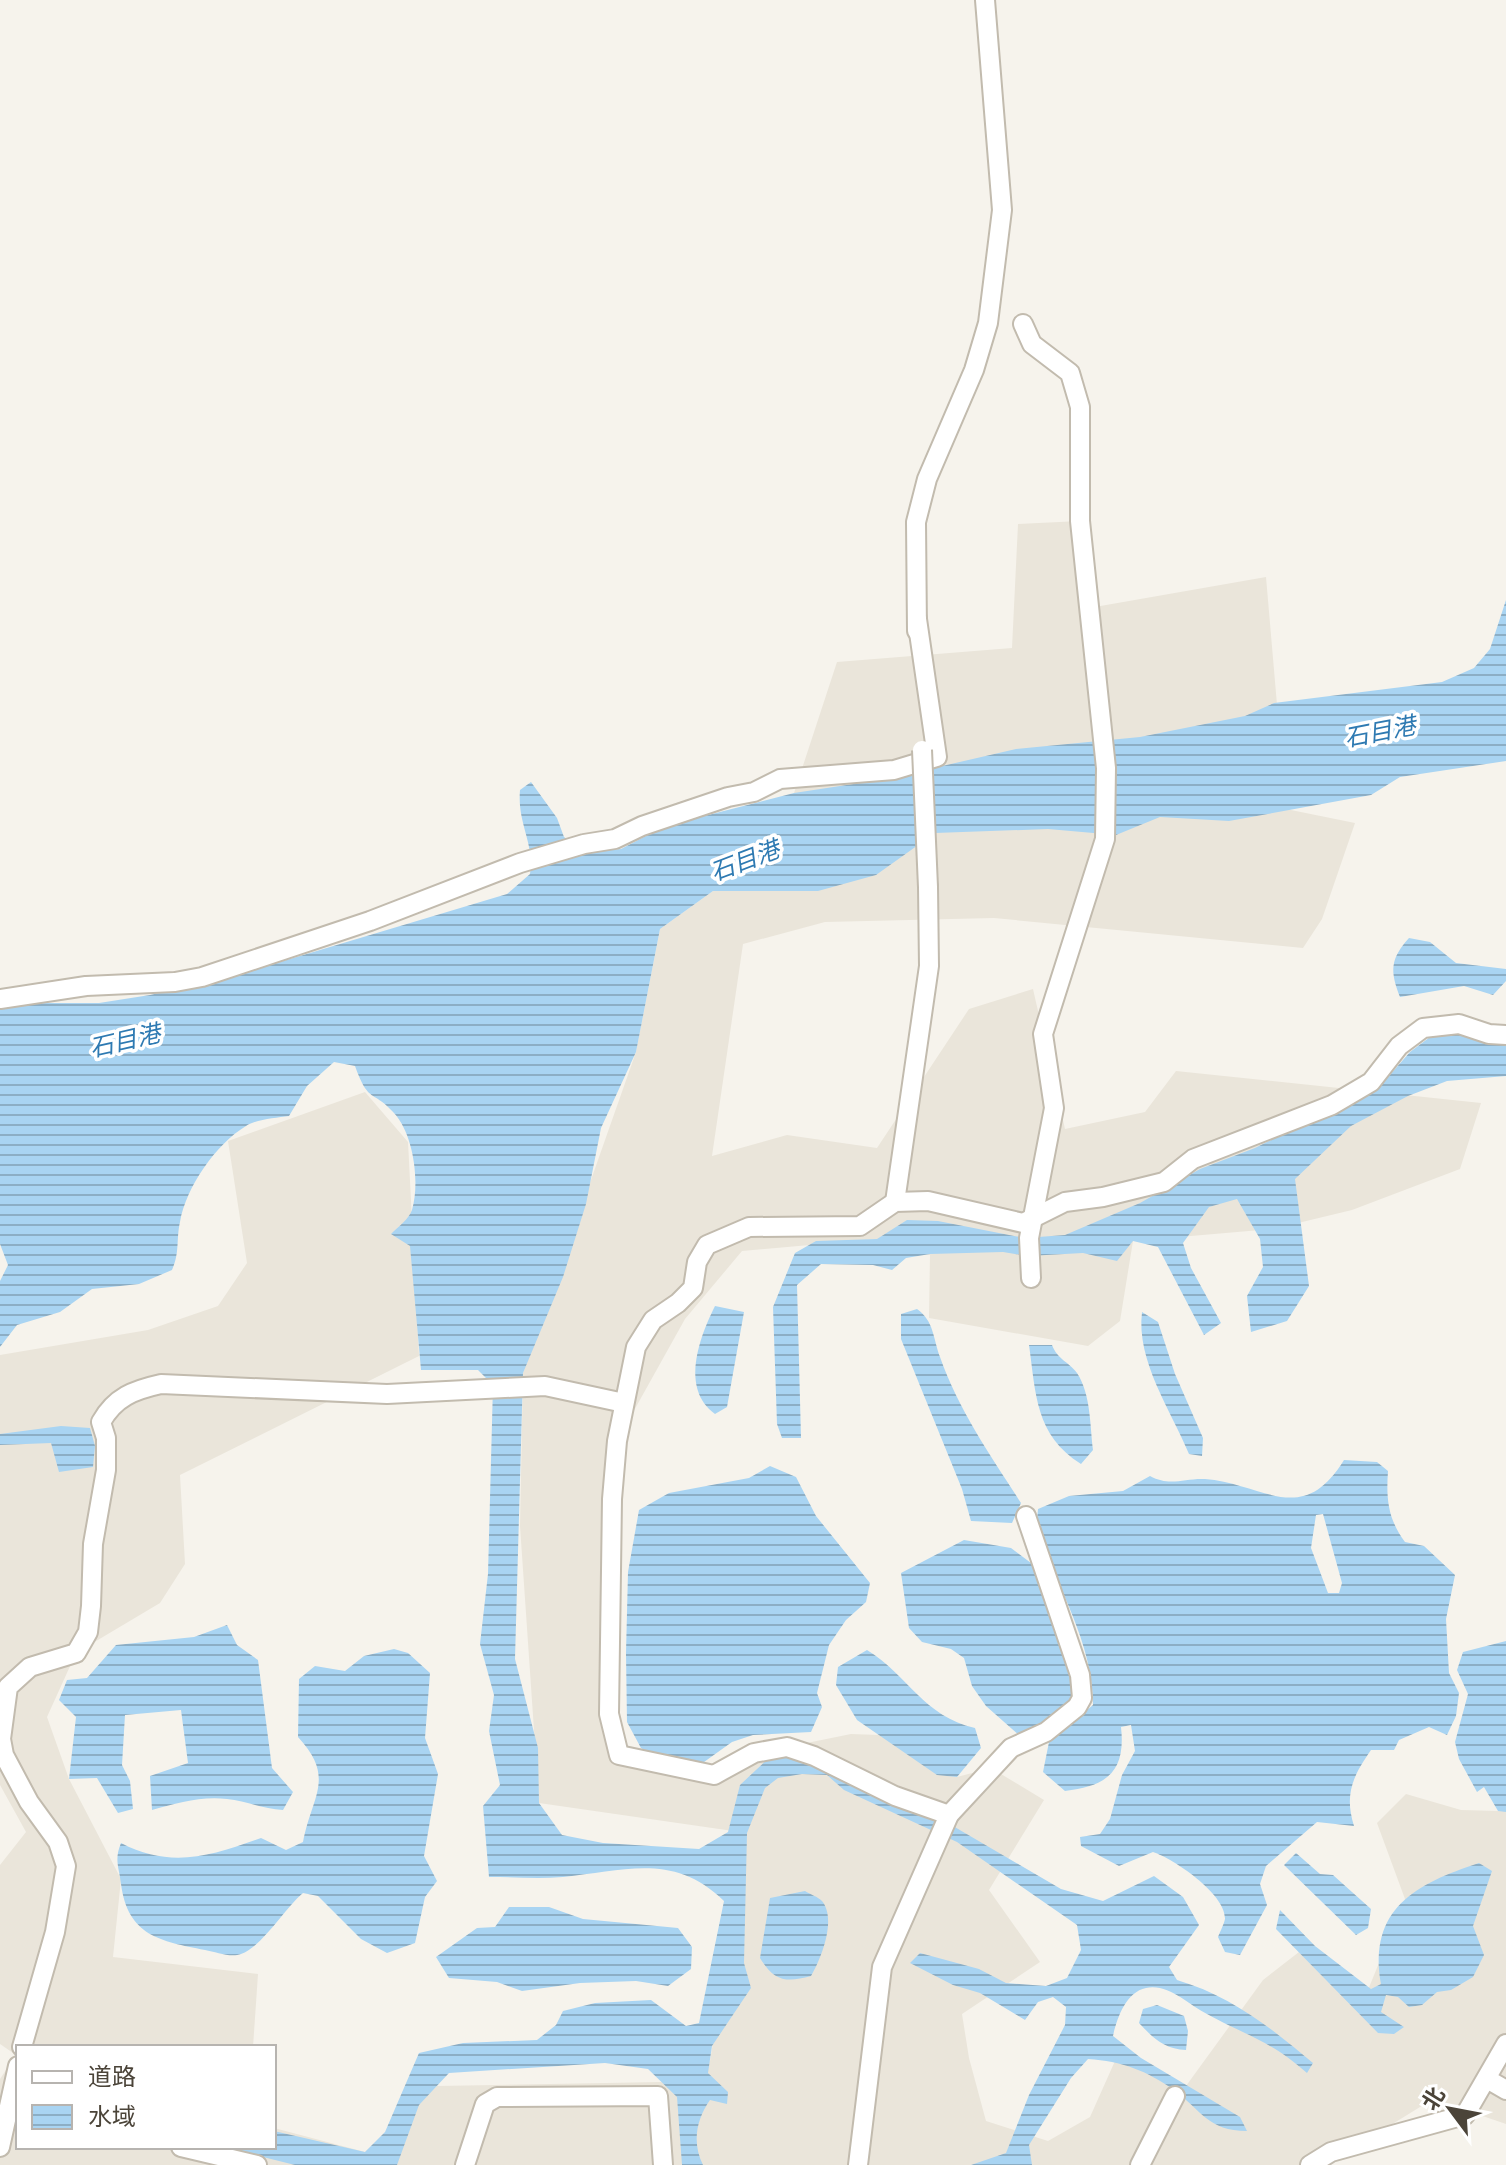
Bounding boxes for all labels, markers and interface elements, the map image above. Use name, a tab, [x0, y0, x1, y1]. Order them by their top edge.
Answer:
water label: 石目港	[1342, 711, 1421, 753]
water label: 石目港	[706, 834, 786, 887]
water label: 石目港	[87, 1019, 166, 1063]
legend	[16, 2045, 276, 2149]
text: 道路	[88, 2063, 136, 2091]
north arrow	[1410, 2069, 1490, 2149]
text: 北	[1417, 2083, 1450, 2115]
text: 水域	[88, 2103, 136, 2131]

